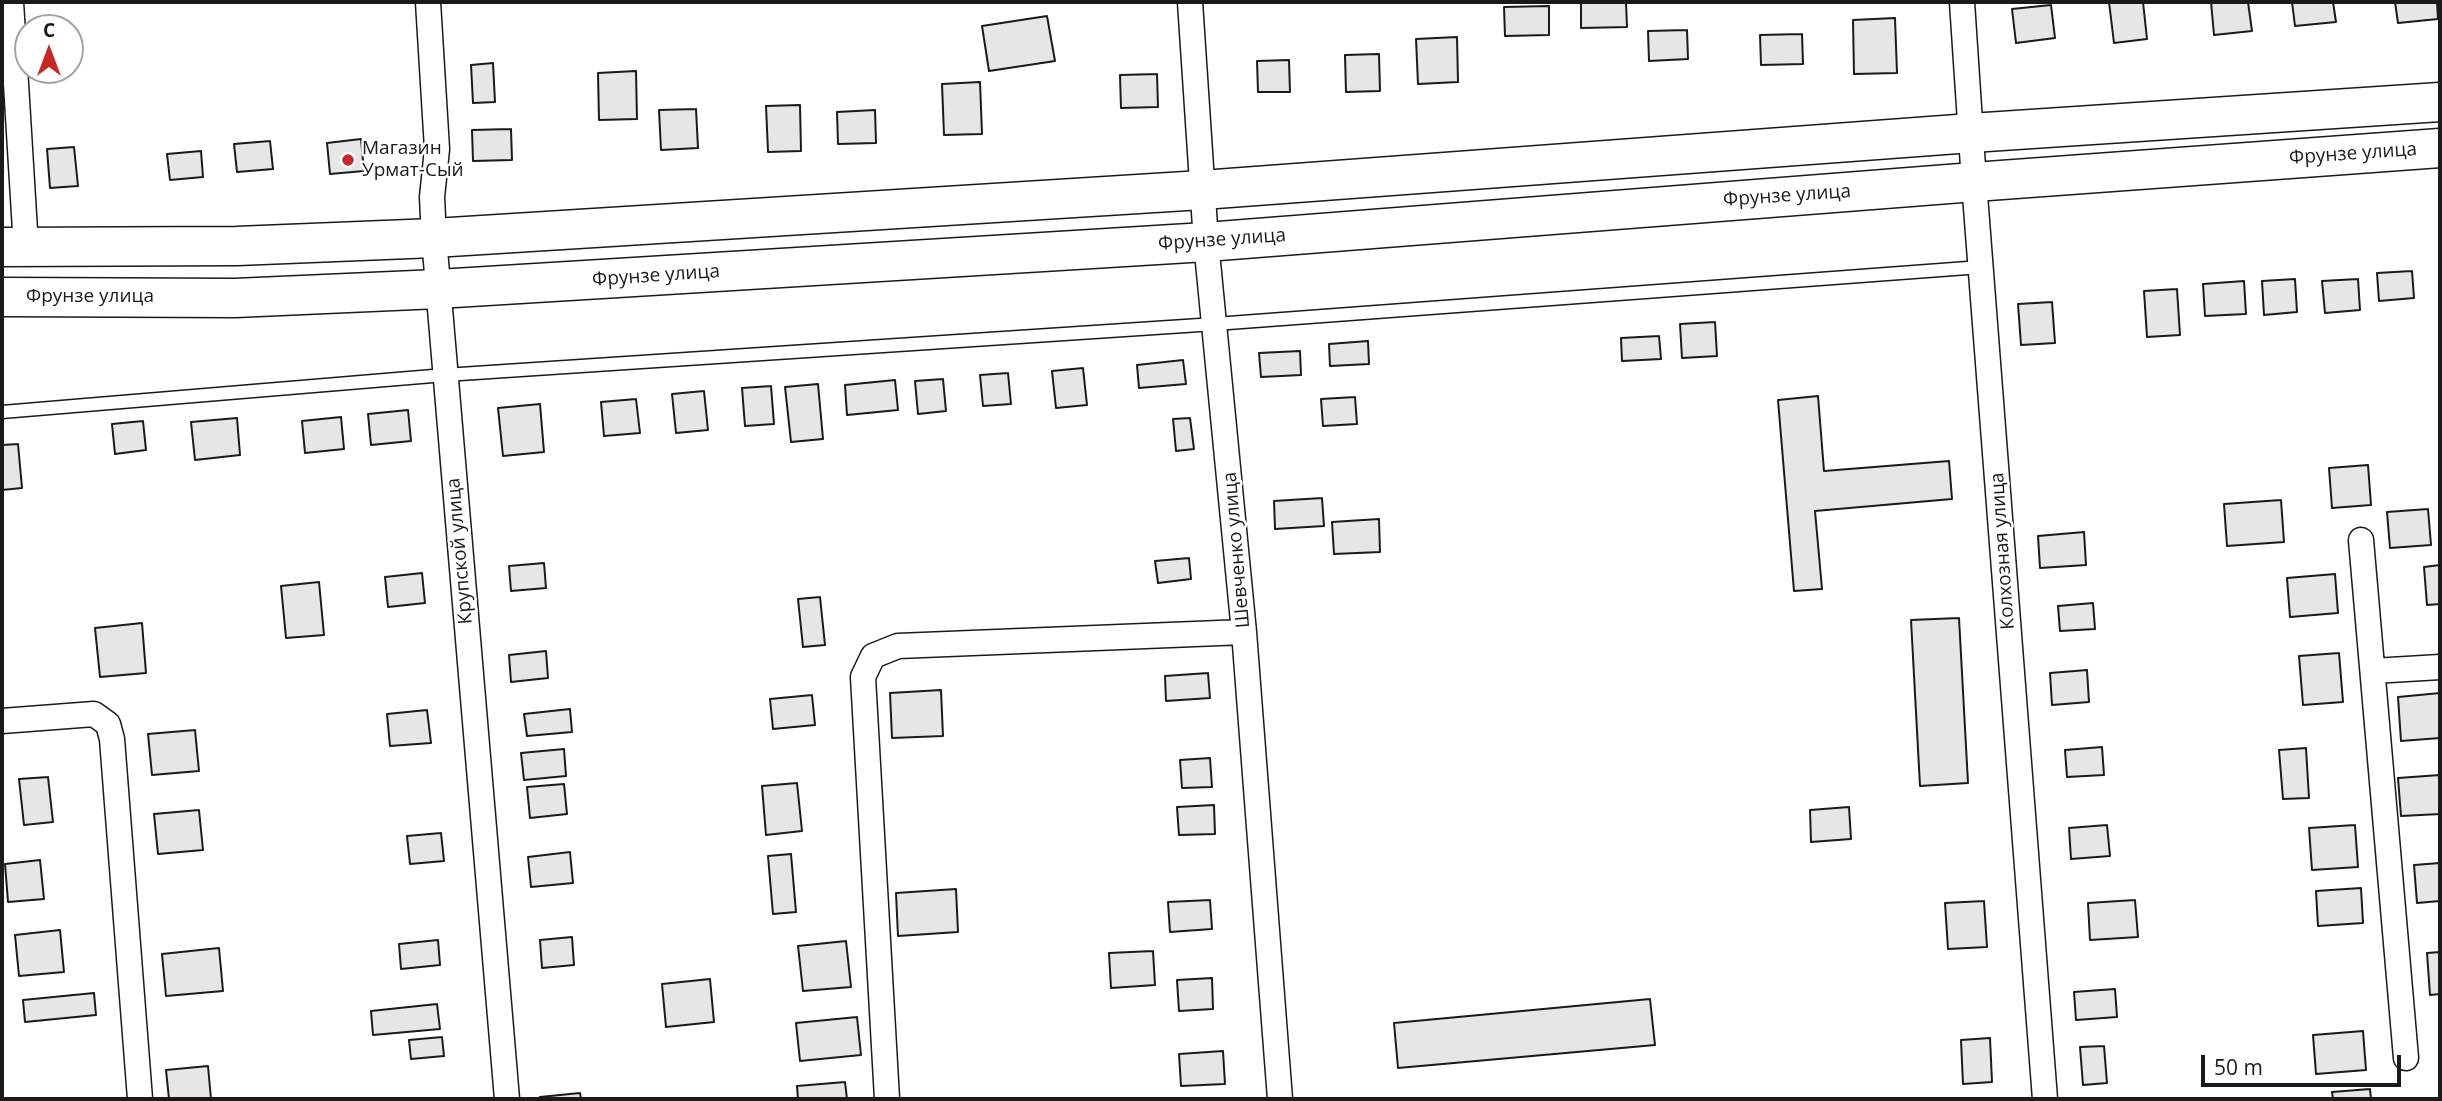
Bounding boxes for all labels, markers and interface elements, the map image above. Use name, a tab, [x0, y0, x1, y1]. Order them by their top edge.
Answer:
north arrow	[14, 14, 84, 84]
text: С	[43, 17, 55, 43]
place label: Магазин Урмат-Сый	[362, 138, 464, 182]
street label: Фрунзе улица	[2288, 138, 2418, 170]
marker: Магазин Урмат-Сый	[340, 152, 356, 168]
street label: Фрунзе улица	[1722, 180, 1852, 212]
street label: Фрунзе улица	[1157, 224, 1287, 256]
street label: Фрунзе улица	[591, 260, 721, 292]
street label: Фрунзе улица	[26, 286, 154, 308]
street label: Шевченко улица	[1219, 471, 1255, 629]
street label: Колхозная улица	[1986, 472, 2020, 630]
street label: Крупской улица	[442, 477, 478, 625]
scale bar	[2204, 1042, 2404, 1086]
text: 50 m	[2214, 1053, 2263, 1081]

